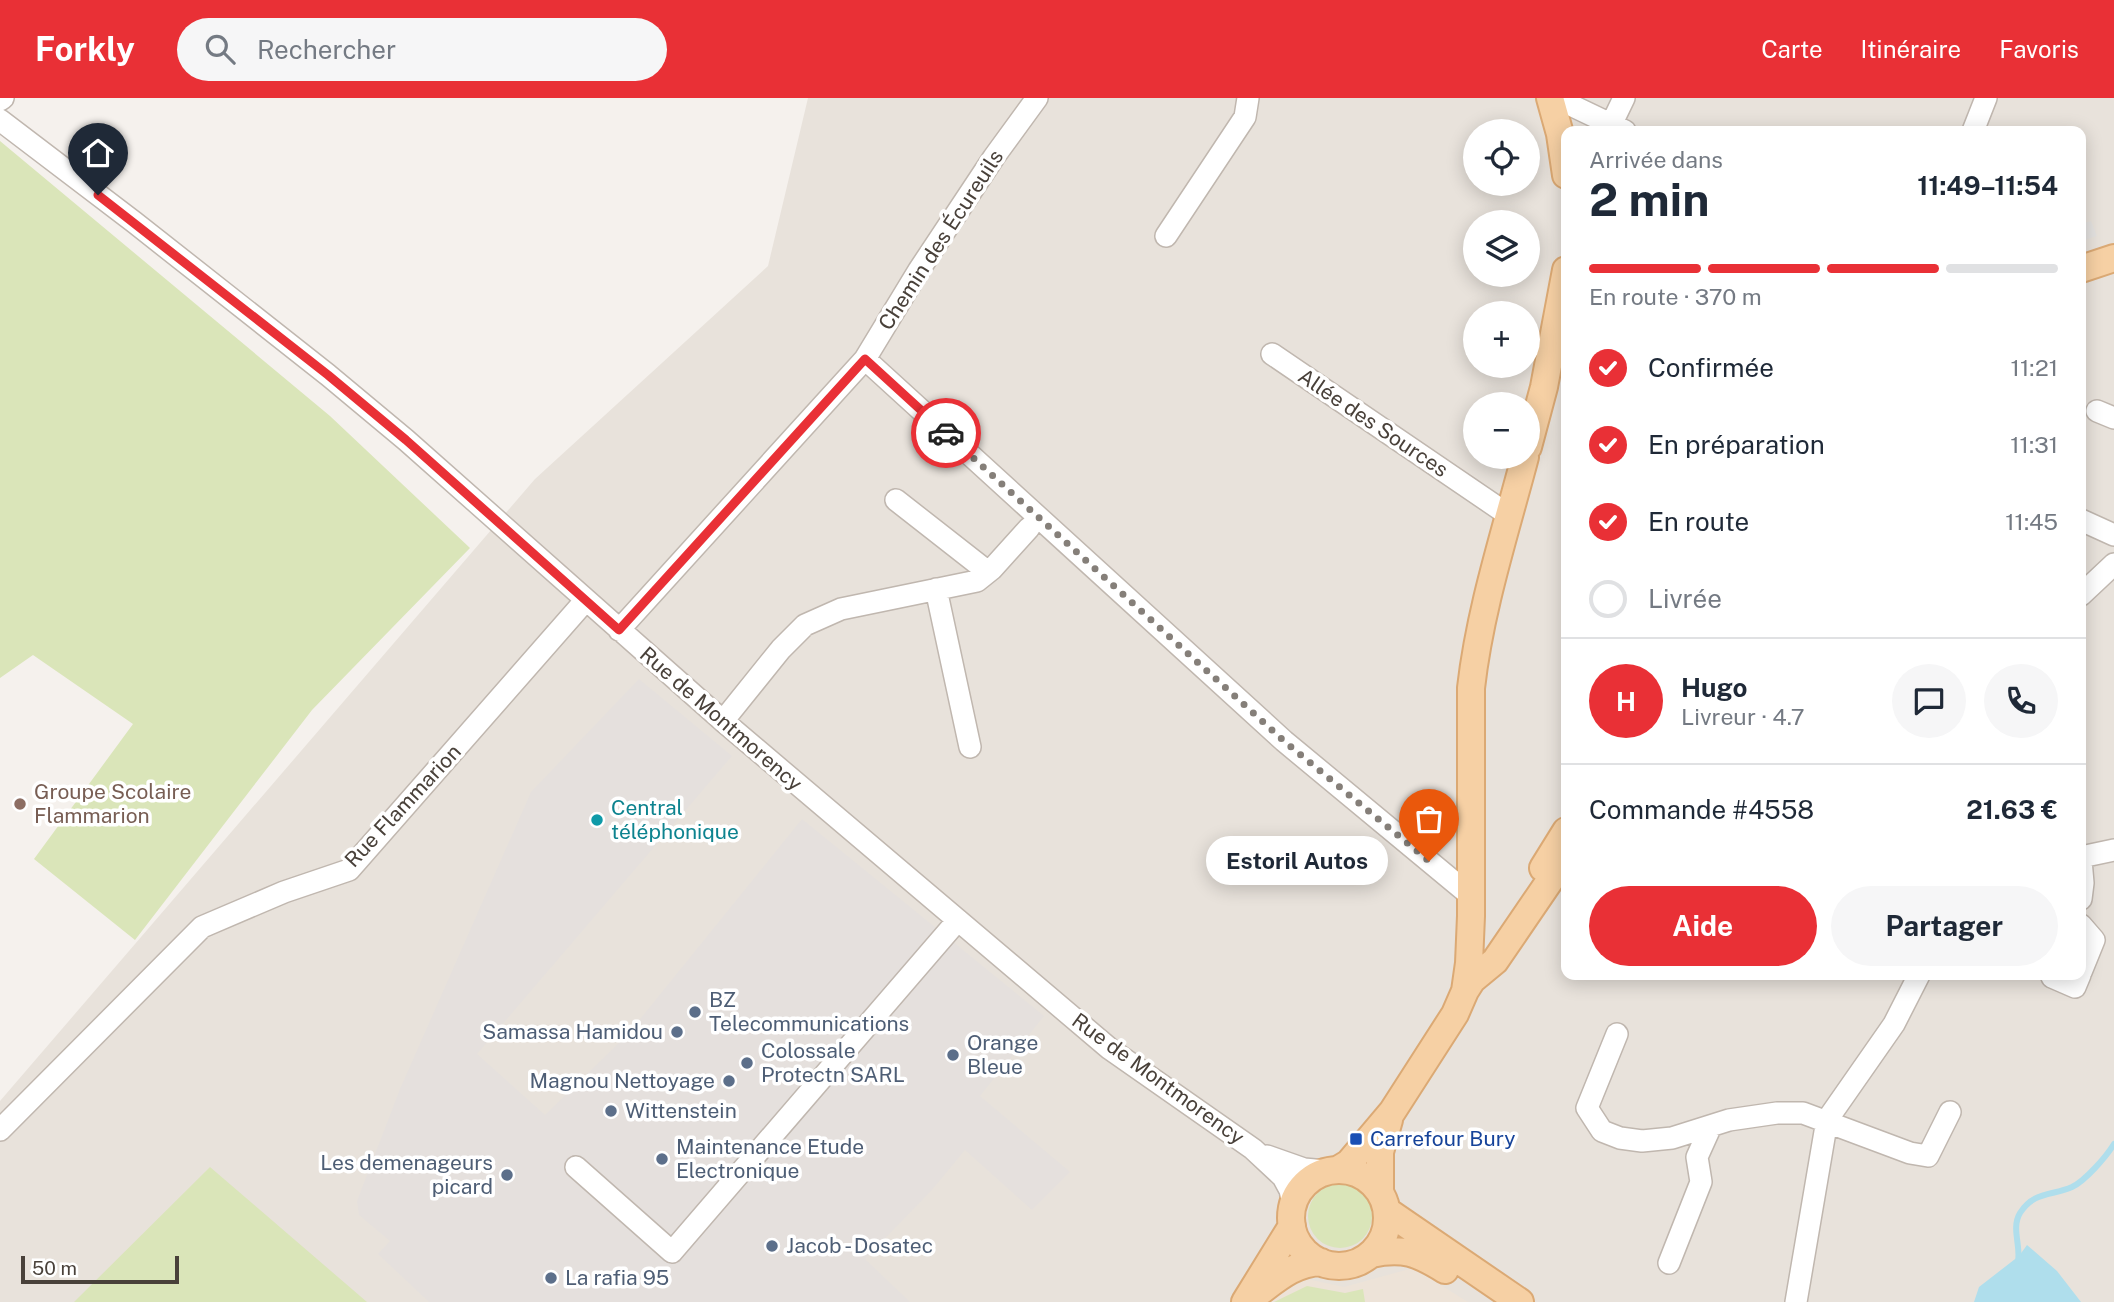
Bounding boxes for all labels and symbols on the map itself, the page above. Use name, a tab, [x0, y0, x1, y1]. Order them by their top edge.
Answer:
pin	[68, 123, 128, 195]
street label: Chemin des Écureuils	[873, 145, 1008, 334]
street label: Allée des Sources	[1294, 363, 1453, 482]
courier	[911, 398, 981, 468]
street label: Rue de Montmorency	[635, 641, 808, 796]
street label: Rue Flammarion	[339, 739, 466, 872]
place label: Groupe Scolaire Flammarion	[34, 779, 191, 828]
pin	[1399, 789, 1459, 861]
place label: Central téléphonique	[611, 795, 739, 844]
marker: Groupe Scolaire Flammarion	[12, 796, 28, 812]
marker: Central téléphonique	[589, 812, 605, 828]
callout: Estoril Autos	[1205, 836, 1387, 886]
place label: BZ Telecommunications	[709, 987, 909, 1036]
marker: BZ Telecommunications	[687, 1004, 703, 1020]
street label: Rue de Montmorency	[1067, 1008, 1249, 1150]
place label: Samassa Hamidou	[482, 1019, 663, 1044]
marker: Samassa Hamidou	[669, 1024, 685, 1040]
place label: Orange Bleue	[967, 1030, 1038, 1079]
place label: Colossale Protectn SARL	[761, 1038, 905, 1087]
marker: Orange Bleue	[945, 1047, 961, 1063]
marker: Colossale Protectn SARL	[739, 1055, 755, 1071]
place label: Magnou Nettoyage	[529, 1068, 715, 1093]
marker: Magnou Nettoyage	[721, 1073, 737, 1089]
place label: Wittenstein	[625, 1098, 737, 1123]
marker: Wittenstein	[603, 1103, 619, 1119]
place label: Carrefour Bury	[1370, 1126, 1515, 1151]
marker: Carrefour Bury	[1348, 1131, 1364, 1147]
place label: Maintenance Etude Electronique	[676, 1134, 864, 1183]
place label: Les demenageurs picard	[320, 1150, 493, 1199]
marker: Maintenance Etude Electronique	[654, 1151, 670, 1167]
marker: Les demenageurs picard	[499, 1167, 515, 1183]
place label: Jacob - Dosatec	[786, 1233, 933, 1258]
marker: Jacob - Dosatec	[764, 1238, 780, 1254]
scale bar	[21, 1253, 178, 1285]
place label: La rafia 95	[565, 1265, 669, 1290]
marker: La rafia 95	[543, 1270, 559, 1286]

